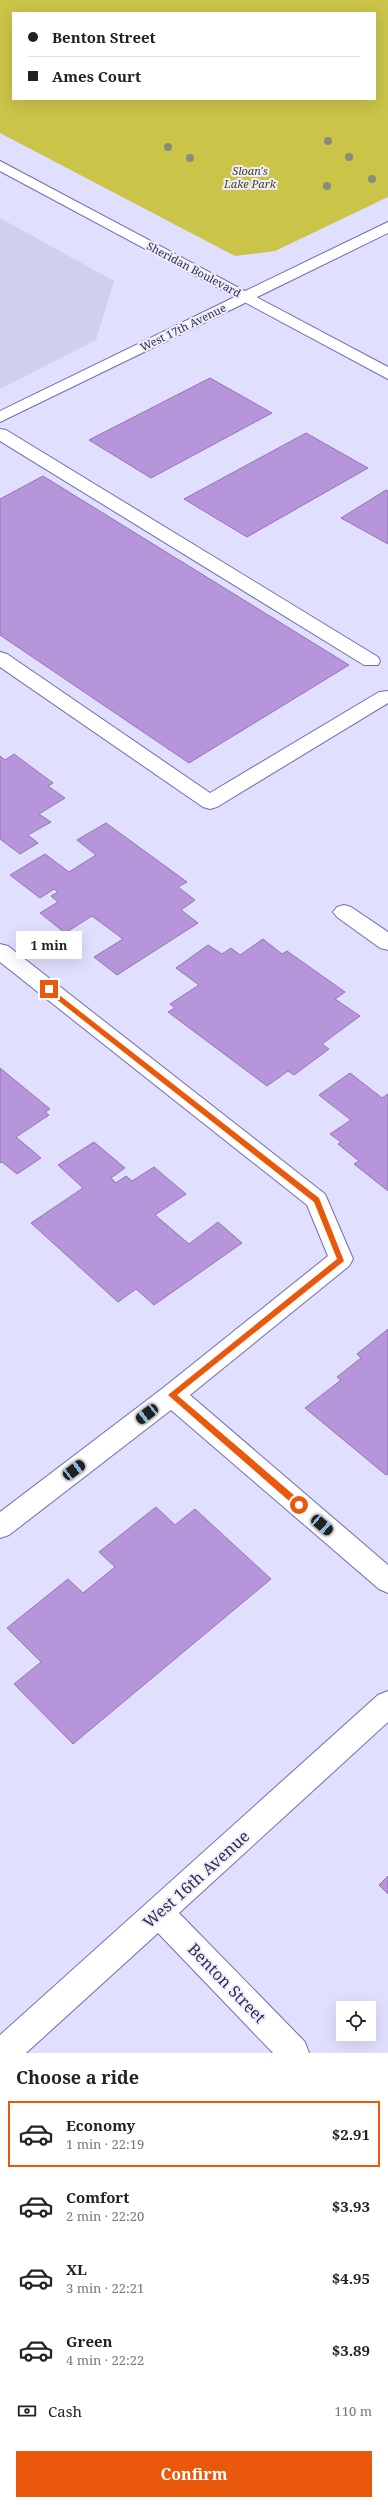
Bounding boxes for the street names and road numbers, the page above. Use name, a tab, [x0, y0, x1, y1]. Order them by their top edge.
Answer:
street label: Sheridan Boulevard	[144, 238, 244, 300]
street label: West 17th Avenue	[138, 300, 229, 354]
street label: West 16th Avenue	[138, 1825, 254, 1933]
street label: Benton Street	[183, 1938, 271, 2028]

